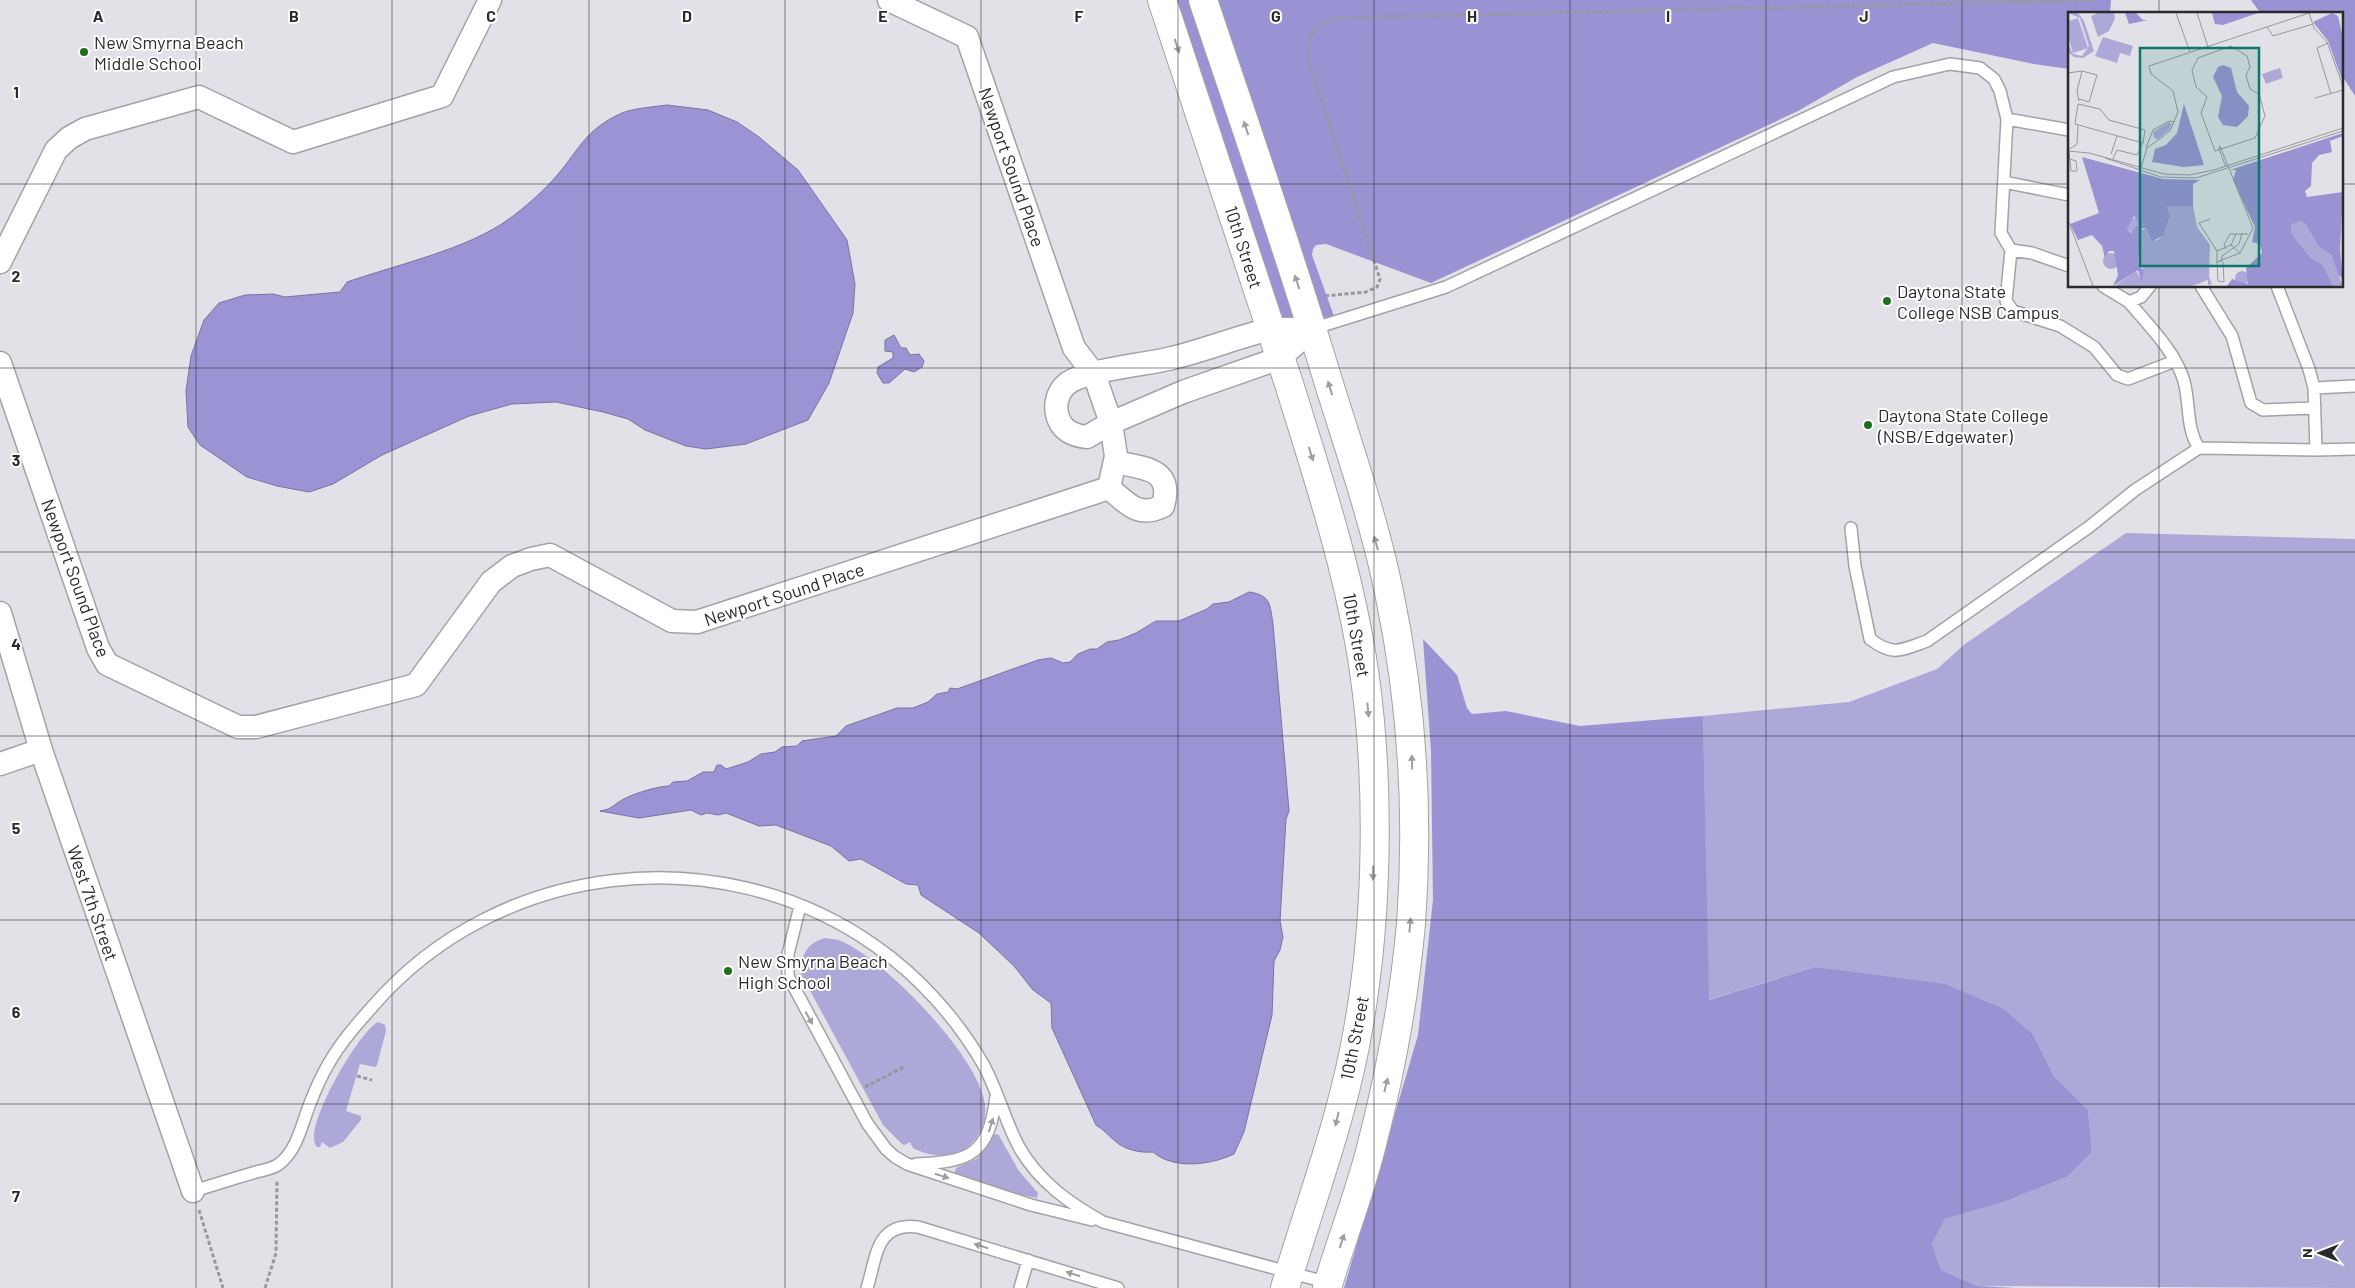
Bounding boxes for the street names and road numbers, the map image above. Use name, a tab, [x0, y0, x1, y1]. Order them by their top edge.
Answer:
street label: Newport Sound Place	[974, 84, 1050, 250]
street label: 10th Street	[1220, 203, 1268, 291]
street label: Newport Sound Place	[37, 496, 115, 660]
street label: Newport Sound Place	[701, 558, 867, 630]
street label: 10th Street	[1339, 591, 1375, 679]
street label: West 7th Street	[63, 842, 123, 964]
street label: 10th Street	[1335, 994, 1373, 1082]

